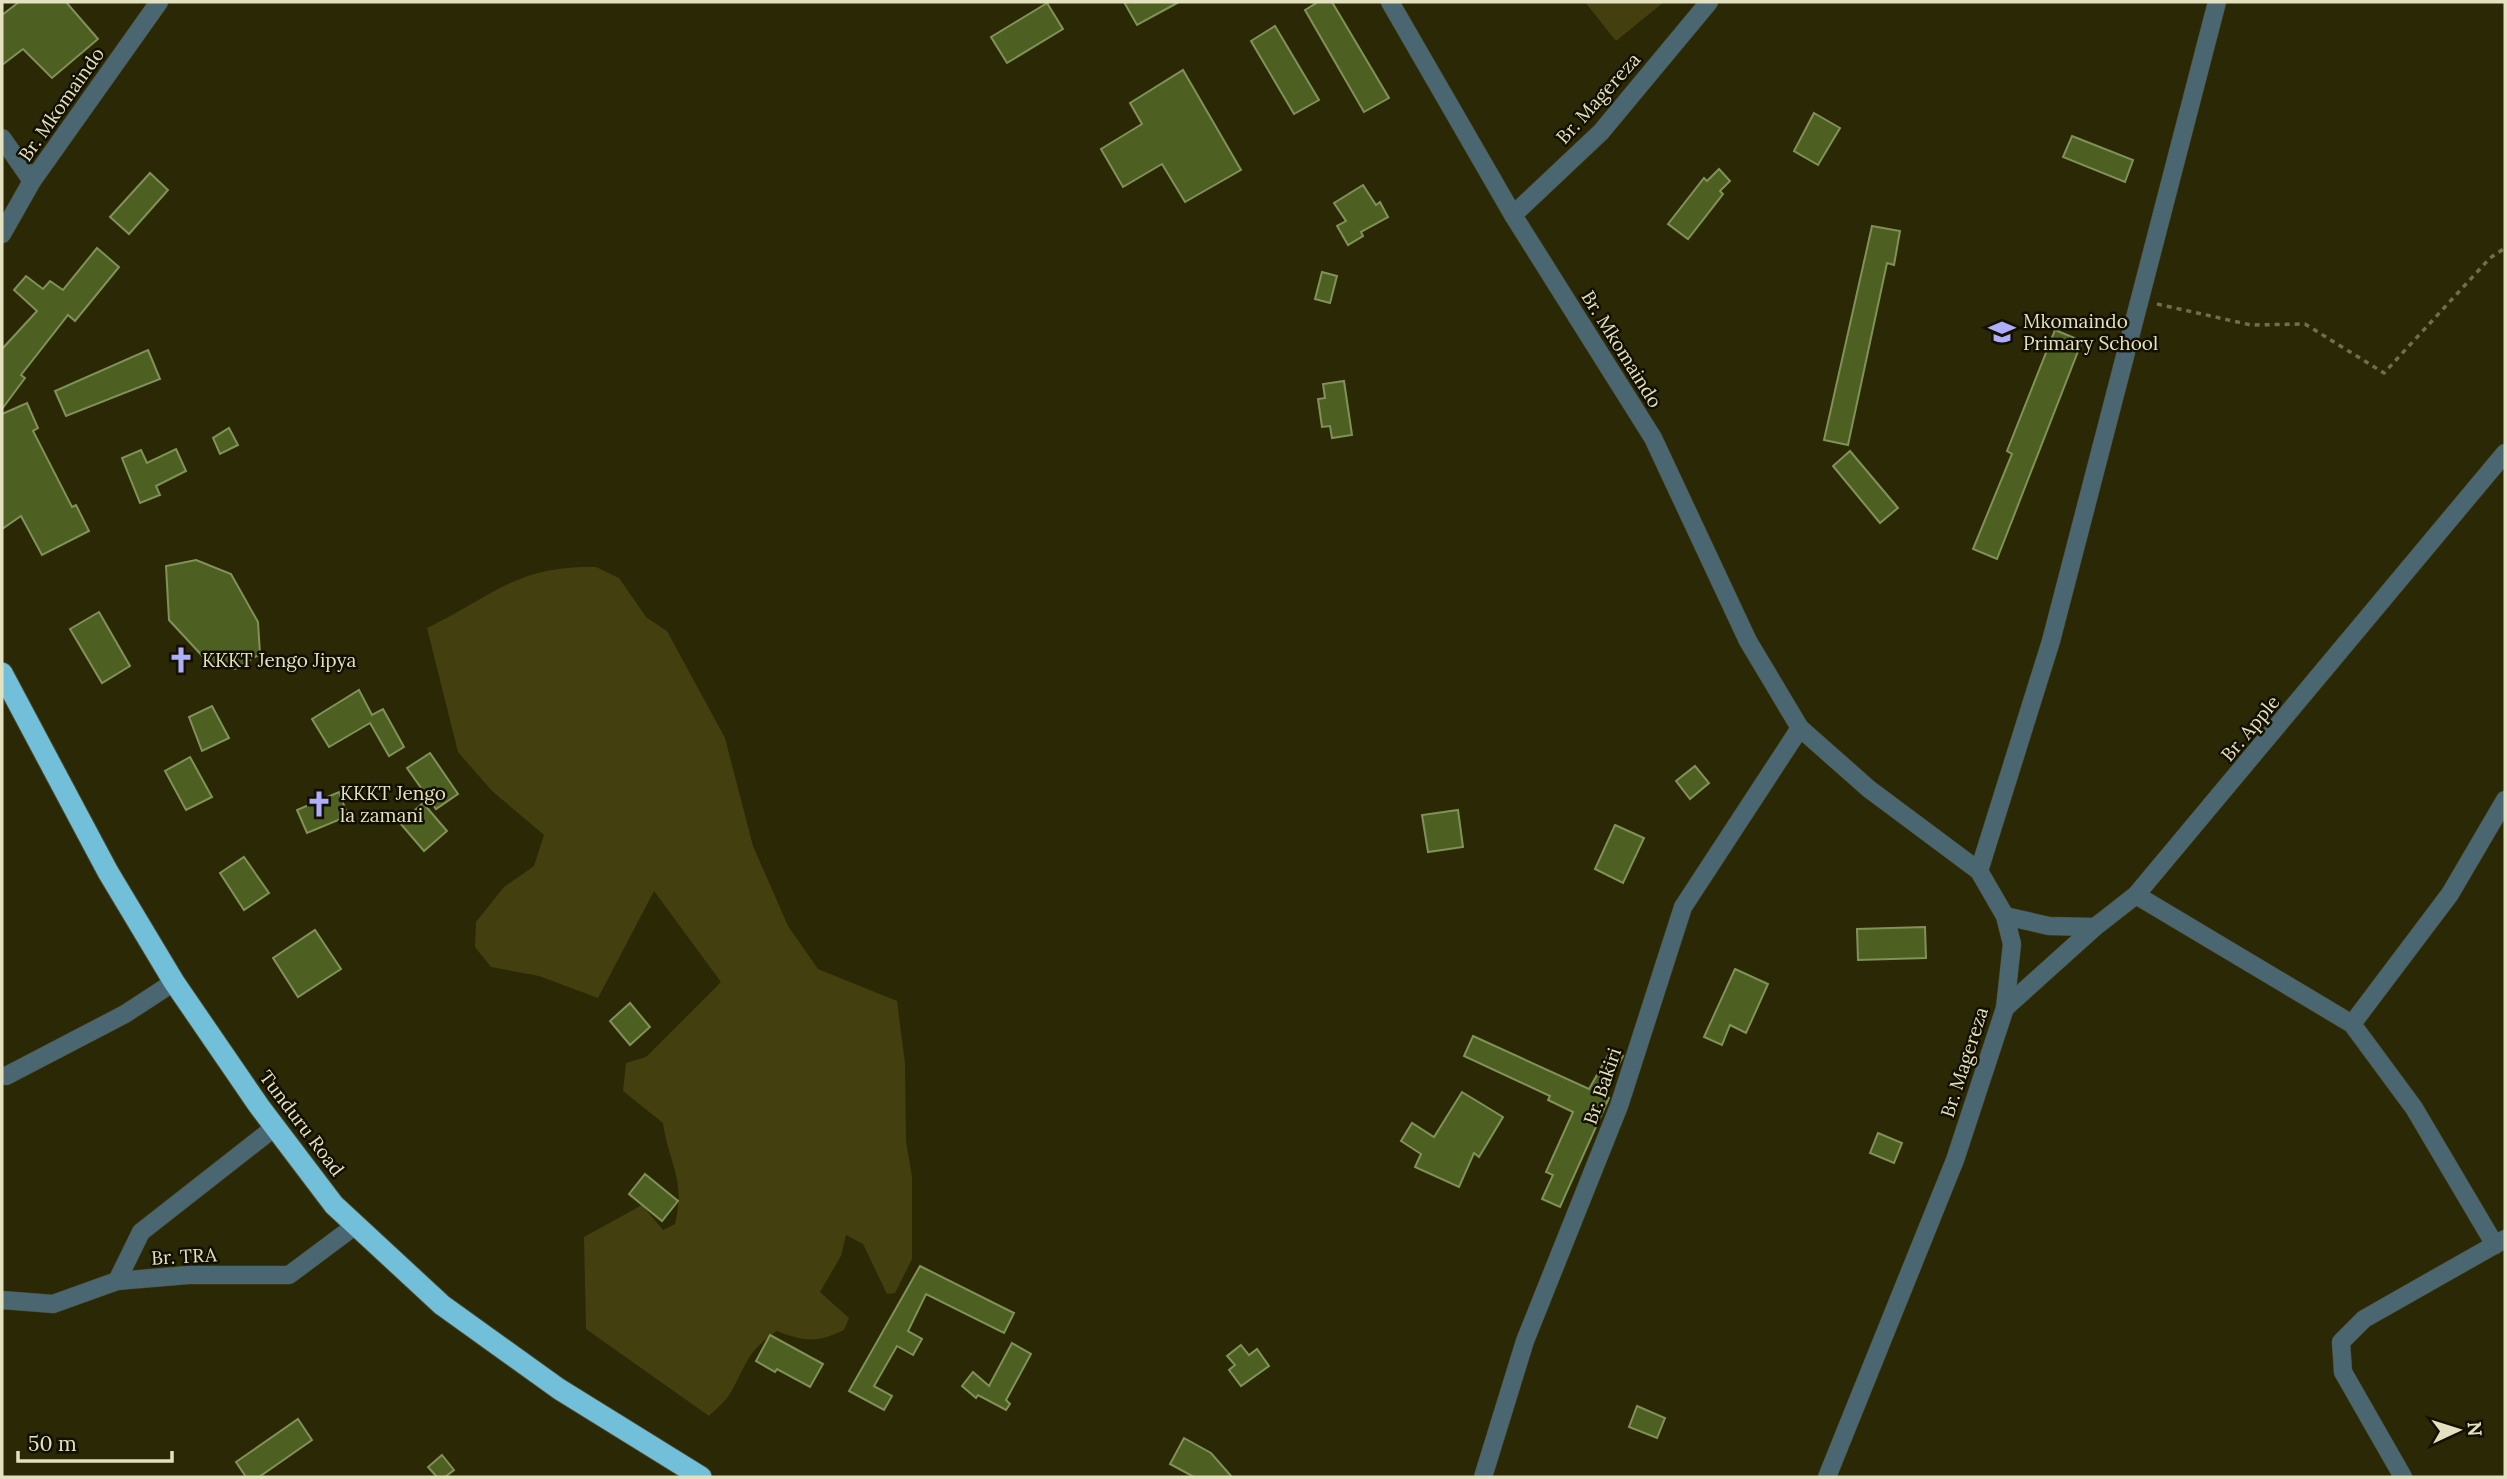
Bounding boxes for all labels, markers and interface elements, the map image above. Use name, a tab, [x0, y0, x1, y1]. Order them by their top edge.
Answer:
street label: Br. Mkomaindo	[13, 42, 109, 166]
street label: Br. Magereza	[1551, 47, 1645, 149]
street label: Br. Mkomaindo	[1576, 286, 1668, 412]
place label: Mkomaindo Primary School	[2023, 309, 2158, 355]
school or university icon: Mkomaindo Primary School	[1987, 317, 2017, 347]
church icon: KKKT Jengo Jipya	[166, 645, 196, 675]
place label: KKKT Jengo Jipya	[202, 648, 357, 672]
street label: Br. Apple	[2215, 690, 2285, 766]
place label: KKKT Jengo la zamani	[340, 781, 446, 827]
church icon: KKKT Jengo la zamani	[304, 789, 334, 819]
street label: Br. Magereza	[1935, 1004, 1993, 1120]
street label: Br. Bakiri	[1578, 1045, 1626, 1127]
street label: Tunduru Road	[254, 1065, 350, 1181]
street label: Br. TRA	[151, 1242, 219, 1270]
north arrow	[2423, 1395, 2493, 1465]
scale bar	[18, 1420, 172, 1464]
text: N	[2462, 1421, 2487, 1437]
text: 50 m	[28, 1430, 77, 1457]

